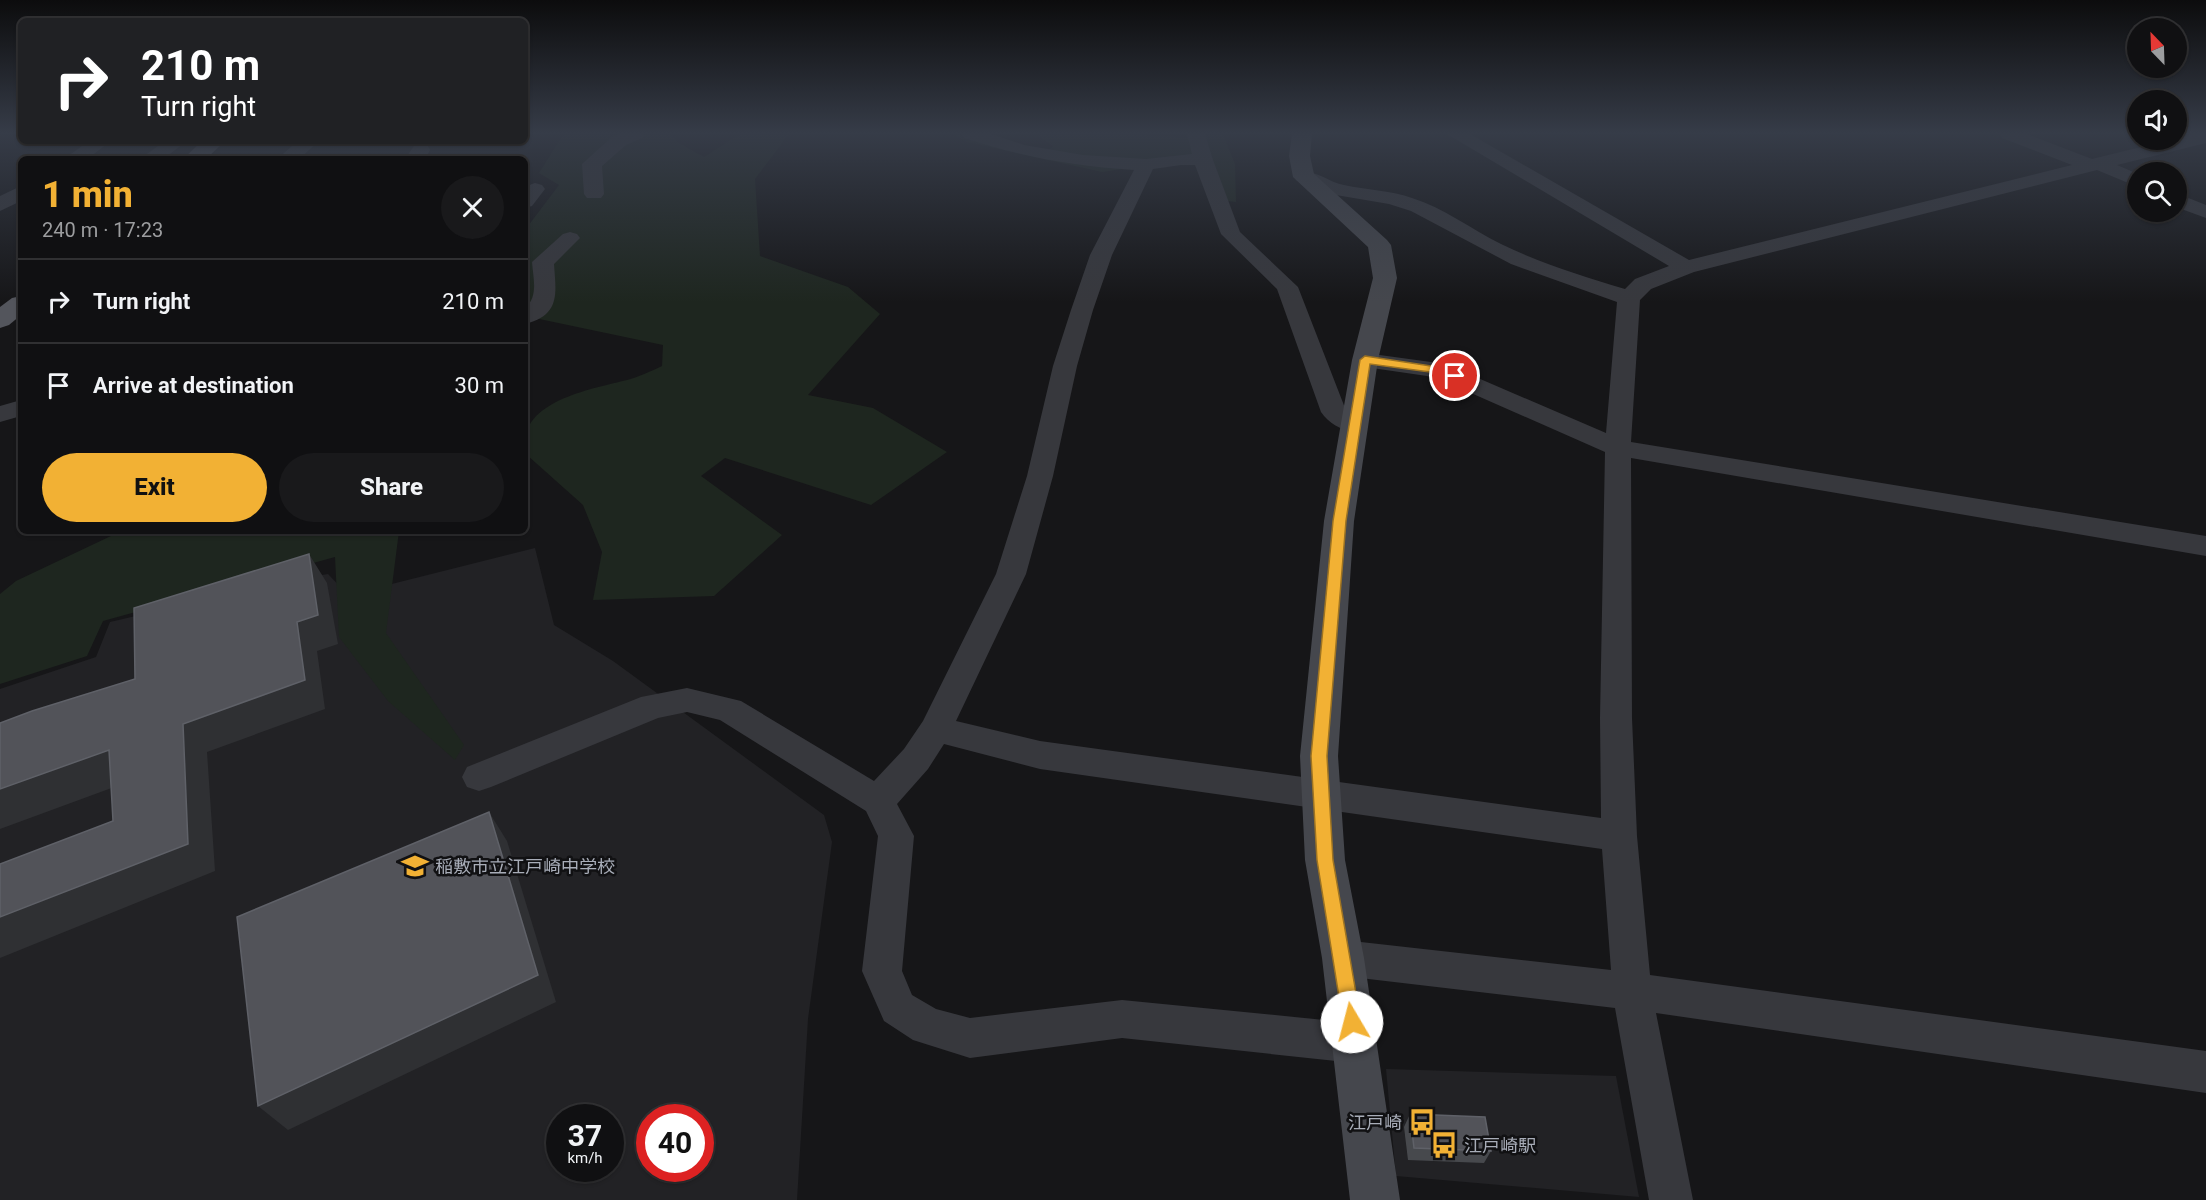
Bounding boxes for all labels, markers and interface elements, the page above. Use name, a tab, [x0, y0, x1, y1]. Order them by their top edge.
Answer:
north arrow	[2127, 18, 2187, 78]
map controls	[2127, 18, 2187, 222]
text: 210 m	[141, 41, 260, 90]
icon: right	[42, 42, 120, 120]
button: sound	[2127, 90, 2187, 150]
text: Turn right	[141, 91, 256, 123]
button: search	[2127, 162, 2187, 222]
text: 1 min	[42, 174, 133, 216]
button: close	[441, 176, 504, 239]
text: 240 m · 17:23	[42, 218, 163, 242]
icon: right	[42, 285, 75, 318]
text: Turn right	[93, 289, 190, 314]
text: 210 m	[442, 289, 504, 314]
pin	[1429, 350, 1480, 401]
icon: arrive	[1438, 359, 1471, 392]
icon: arrive	[42, 369, 75, 402]
text: Arrive at destination	[93, 373, 294, 398]
text: 30 m	[455, 373, 504, 398]
button: Exit	[42, 453, 267, 522]
button: Share	[279, 453, 504, 522]
school or university icon: 稲敷市立江戸崎中学校	[400, 851, 430, 881]
place label: 稲敷市立江戸崎中学校	[435, 856, 615, 877]
position arrow	[1320, 990, 1384, 1054]
speed limit sign: 40	[636, 1104, 714, 1182]
bus stop icon: 江戸崎	[1407, 1107, 1437, 1137]
place label: 江戸崎	[1348, 1112, 1402, 1133]
text: 37	[568, 1118, 602, 1153]
bus stop icon: 江戸崎駅	[1429, 1130, 1459, 1160]
place label: 江戸崎駅	[1464, 1135, 1536, 1156]
text: km/h	[567, 1149, 603, 1167]

